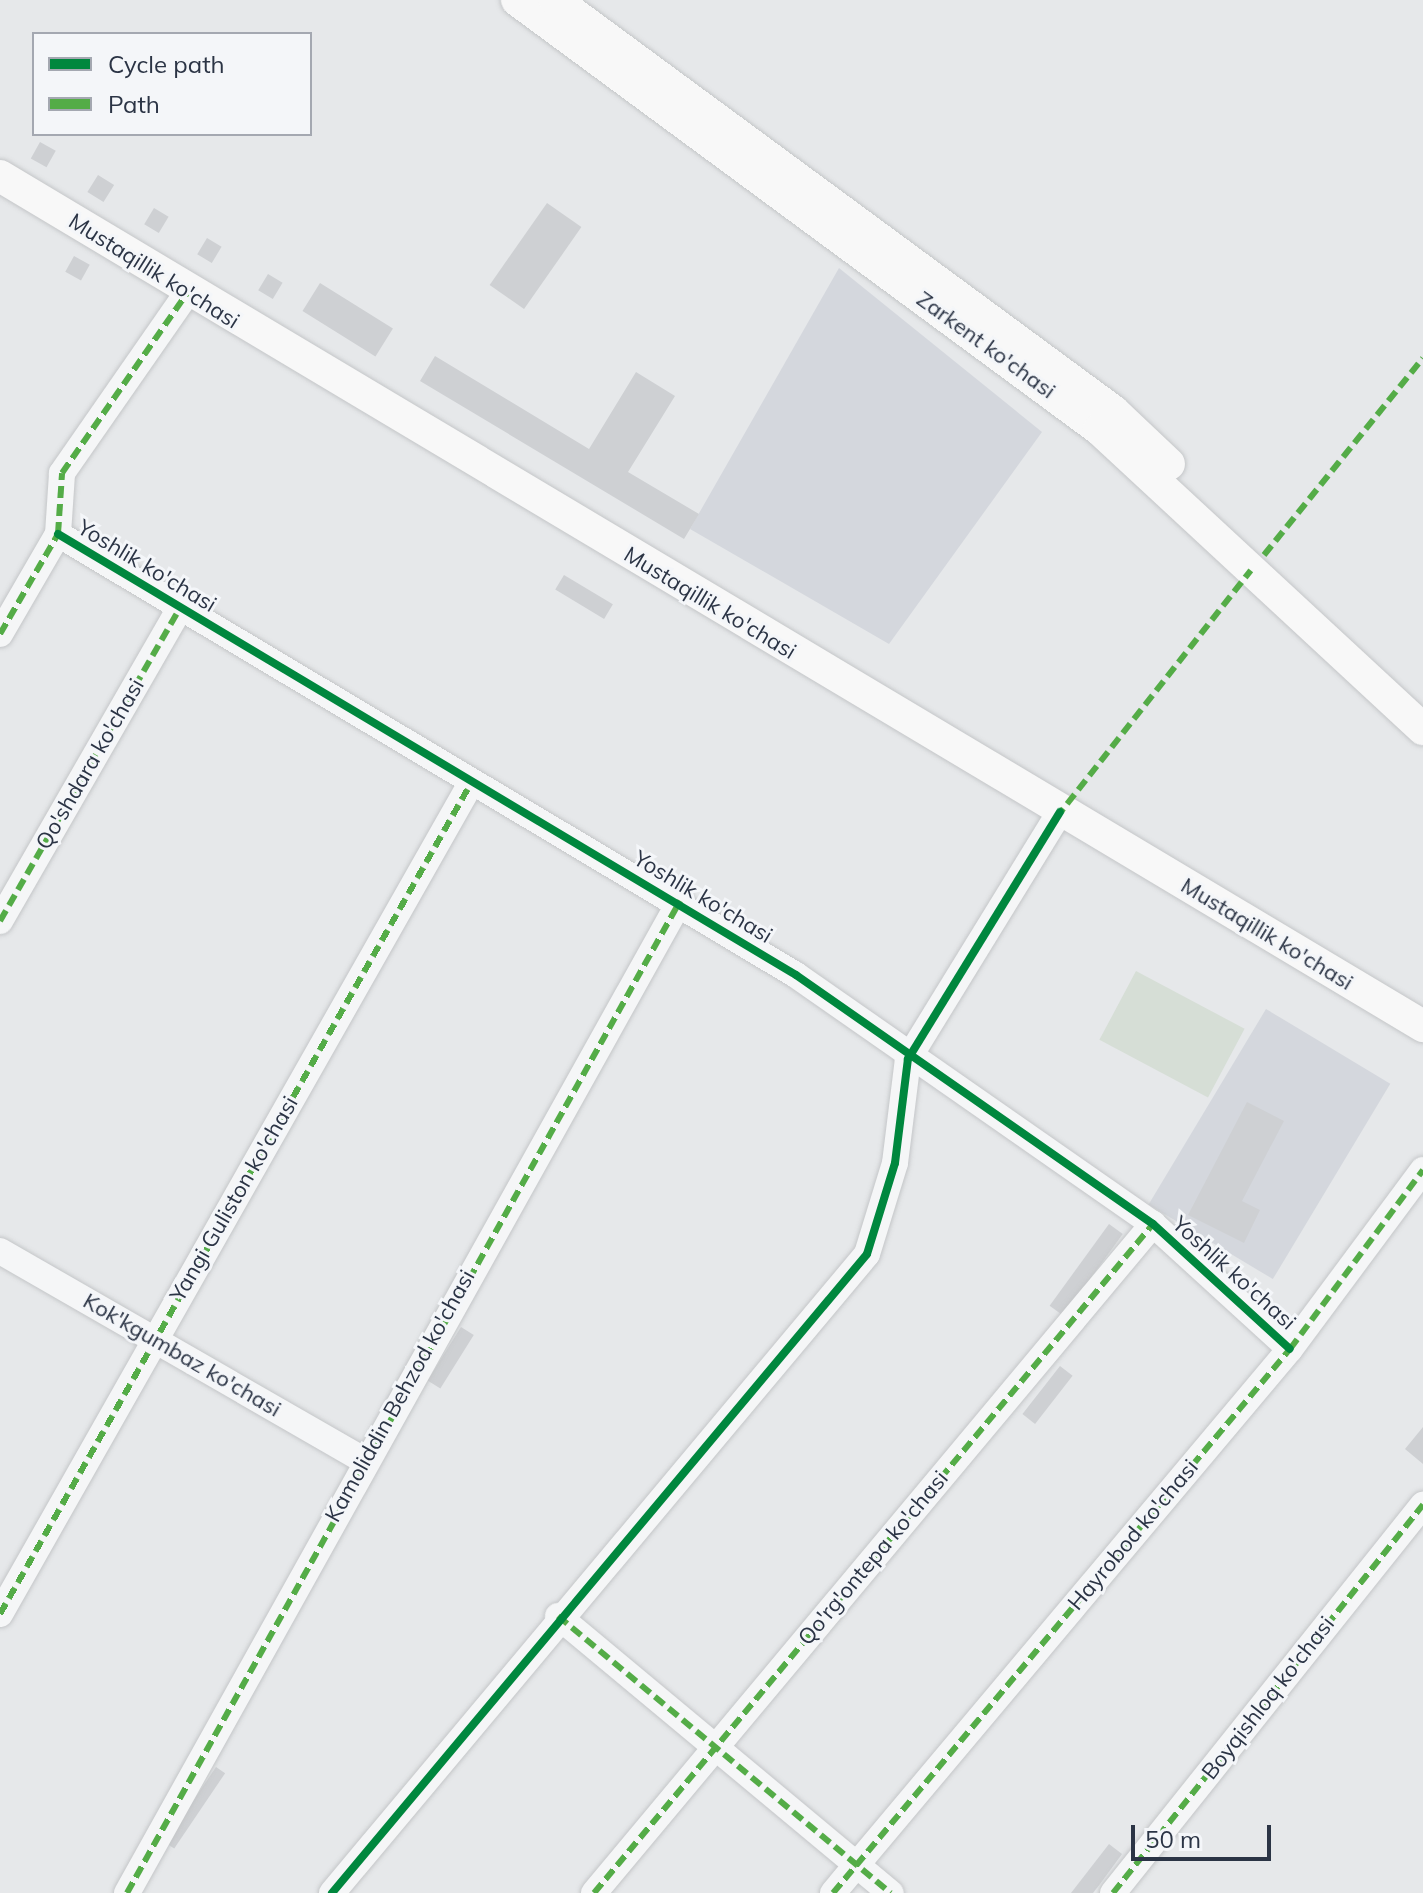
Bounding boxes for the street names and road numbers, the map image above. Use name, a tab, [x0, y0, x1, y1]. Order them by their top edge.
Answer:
street label: Mustaqillik ko'chasi	[64, 208, 244, 334]
street label: Zarkent ko'chasi	[911, 286, 1061, 404]
street label: Yoshlik ko'chasi	[73, 514, 221, 618]
street label: Mustaqillik ko'chasi	[619, 541, 801, 665]
street label: Qo'shdara ko'chasi	[30, 674, 150, 854]
street label: Yoshlik ko'chasi	[629, 845, 777, 949]
street label: Mustaqillik ko'chasi	[1176, 872, 1358, 996]
street label: Yangi Guliston ko'chasi	[164, 1092, 304, 1306]
street label: Yoshlik ko'chasi	[1167, 1211, 1301, 1335]
street label: Kamoliddin Behzod ko'chasi	[320, 1265, 480, 1527]
street label: Kok'kgumbaz ko'chasi	[78, 1288, 286, 1422]
street label: Hayrobod ko'chasi	[1062, 1454, 1204, 1616]
street label: Qo'rg'ontepa ko'chasi	[792, 1466, 954, 1650]
street label: Boyqishloq ko'chasi	[1196, 1611, 1340, 1785]

